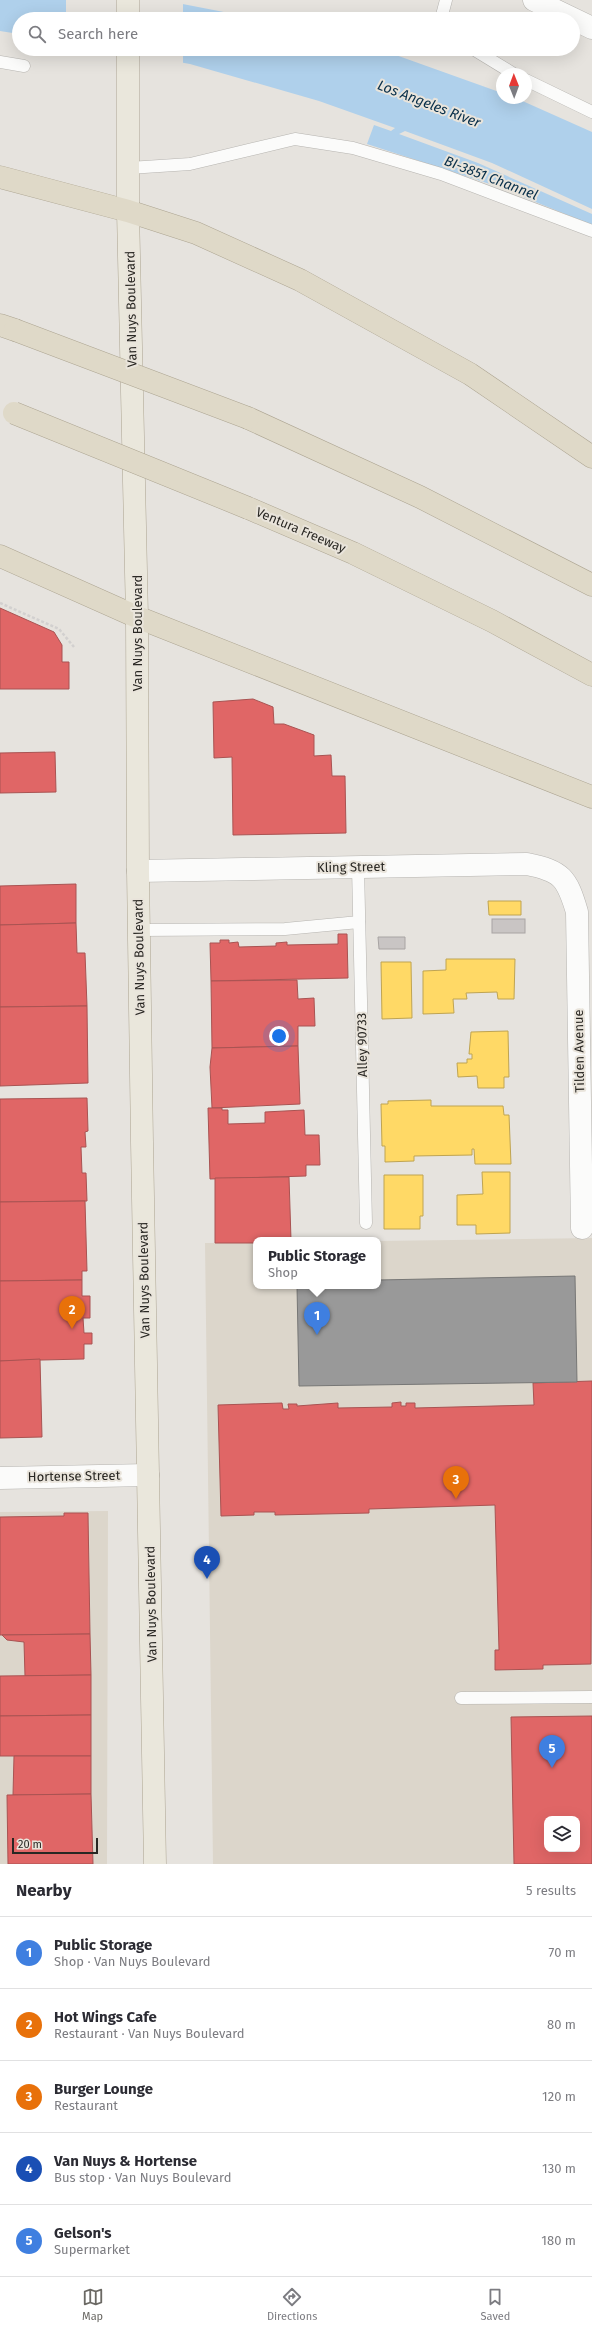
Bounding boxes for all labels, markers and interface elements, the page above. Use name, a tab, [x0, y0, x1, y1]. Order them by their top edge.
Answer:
search box	[12, 12, 580, 56]
icon: search	[26, 23, 48, 45]
text: Search here	[58, 25, 138, 43]
north arrow	[496, 68, 532, 104]
water label: Los Angeles River	[375, 77, 484, 132]
water label: BI-3851 Channel	[442, 152, 540, 204]
street label: Van Nuys Boulevard	[122, 251, 140, 367]
street label: Ventura Freeway	[254, 504, 349, 556]
street label: Van Nuys Boulevard	[130, 575, 145, 691]
street label: Kling Street	[317, 859, 386, 875]
street label: Van Nuys Boulevard	[130, 899, 148, 1015]
street label: Tilden Avenue	[571, 1009, 587, 1093]
street label: Alley 90733	[354, 1013, 370, 1077]
your location	[269, 1026, 289, 1046]
street label: Van Nuys Boulevard	[135, 1222, 153, 1338]
popup	[253, 1237, 381, 1289]
text: Public Storage	[268, 1247, 366, 1265]
text: Shop	[268, 1265, 298, 1280]
pin: 2	[59, 1296, 85, 1329]
pin: 1	[304, 1302, 330, 1335]
pin: 3	[443, 1466, 469, 1499]
street label: Hortense Street	[28, 1468, 121, 1484]
street label: Van Nuys Boulevard	[142, 1546, 160, 1662]
pin: 4	[194, 1546, 220, 1579]
pin: 5	[539, 1735, 565, 1768]
map controls	[544, 1816, 580, 1852]
button: layers	[544, 1816, 580, 1852]
scale bar	[12, 1836, 98, 1855]
text: 20 m	[18, 1838, 42, 1851]
text: Nearby	[16, 1880, 71, 1901]
text: 5 results	[526, 1883, 576, 1898]
text: Public Storage	[54, 1936, 152, 1954]
text: 1	[26, 1945, 32, 1960]
text: 70 m	[549, 1945, 576, 1960]
text: Shop · Van Nuys Boulevard	[54, 1954, 211, 1969]
text: Hot Wings Cafe	[54, 2008, 157, 2026]
text: 2	[26, 2017, 32, 2032]
text: 80 m	[547, 2017, 576, 2032]
text: Restaurant · Van Nuys Boulevard	[54, 2026, 245, 2041]
text: Burger Lounge	[54, 2080, 153, 2098]
text: 3	[26, 2089, 32, 2104]
text: 120 m	[542, 2089, 576, 2104]
text: Restaurant	[54, 2098, 118, 2113]
text: Van Nuys & Hortense	[54, 2152, 197, 2170]
text: 4	[25, 2161, 33, 2176]
text: 130 m	[542, 2161, 576, 2176]
text: Bus stop · Van Nuys Boulevard	[54, 2170, 232, 2185]
text: Gelson's	[54, 2224, 112, 2242]
text: 5	[26, 2233, 32, 2248]
text: 180 m	[541, 2233, 576, 2248]
text: Supermarket	[54, 2242, 130, 2257]
tab: Map	[82, 2286, 104, 2323]
tab: Directions	[267, 2286, 317, 2323]
tab: Saved	[481, 2286, 510, 2323]

